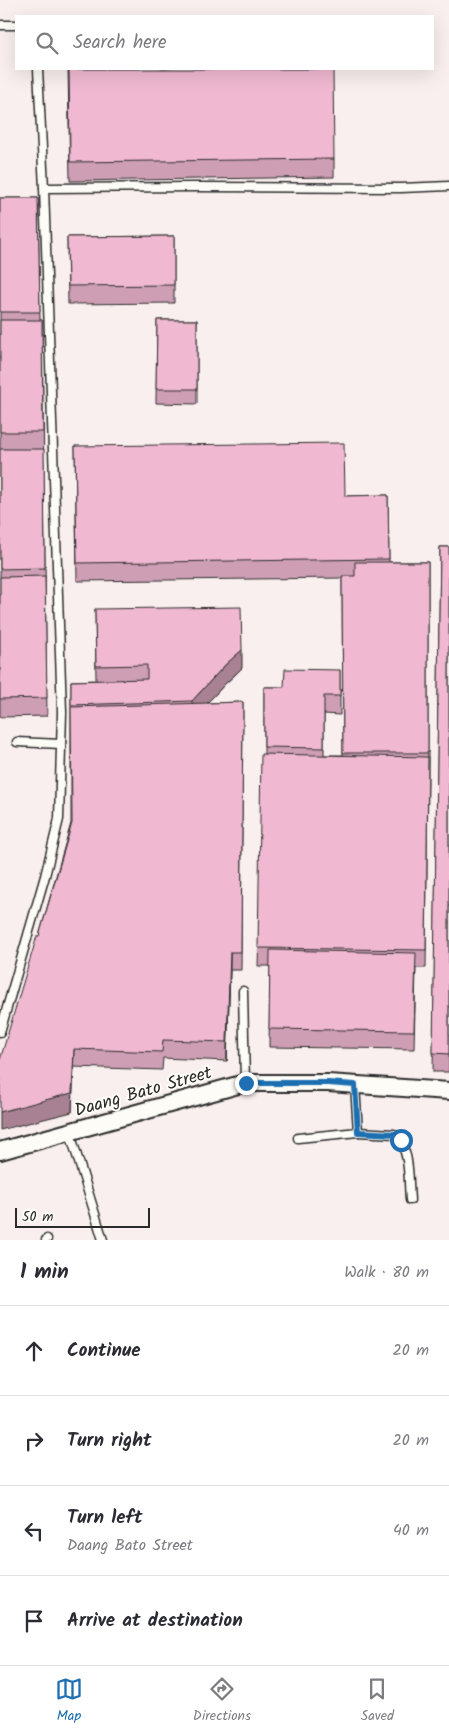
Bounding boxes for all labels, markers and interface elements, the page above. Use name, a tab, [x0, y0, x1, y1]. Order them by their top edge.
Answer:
search box	[15, 15, 434, 70]
text: Search here	[73, 28, 167, 58]
icon: search	[33, 29, 61, 57]
street label: Daang Bato Street	[71, 1059, 217, 1126]
route end	[235, 1072, 258, 1095]
route start	[390, 1129, 413, 1152]
scale bar	[15, 1205, 150, 1228]
text: 50 m	[22, 1206, 53, 1228]
text: 1 min	[20, 1256, 69, 1289]
text: Walk · 80 m	[344, 1260, 429, 1285]
text: Continue	[67, 1336, 140, 1366]
icon: ahead	[20, 1337, 48, 1365]
text: 20 m	[393, 1338, 429, 1363]
text: Turn right	[67, 1426, 152, 1456]
icon: right	[20, 1427, 48, 1455]
text: 20 m	[393, 1428, 429, 1453]
text: Turn left	[67, 1503, 142, 1533]
icon: left	[20, 1517, 48, 1545]
text: 40 m	[393, 1518, 429, 1543]
text: Daang Bato Street	[67, 1533, 193, 1558]
text: Arrive at destination	[67, 1606, 243, 1636]
icon: arrive	[20, 1607, 48, 1635]
tab: Map	[55, 1675, 83, 1727]
tab: Directions	[193, 1675, 251, 1727]
tab: Saved	[361, 1675, 394, 1727]

